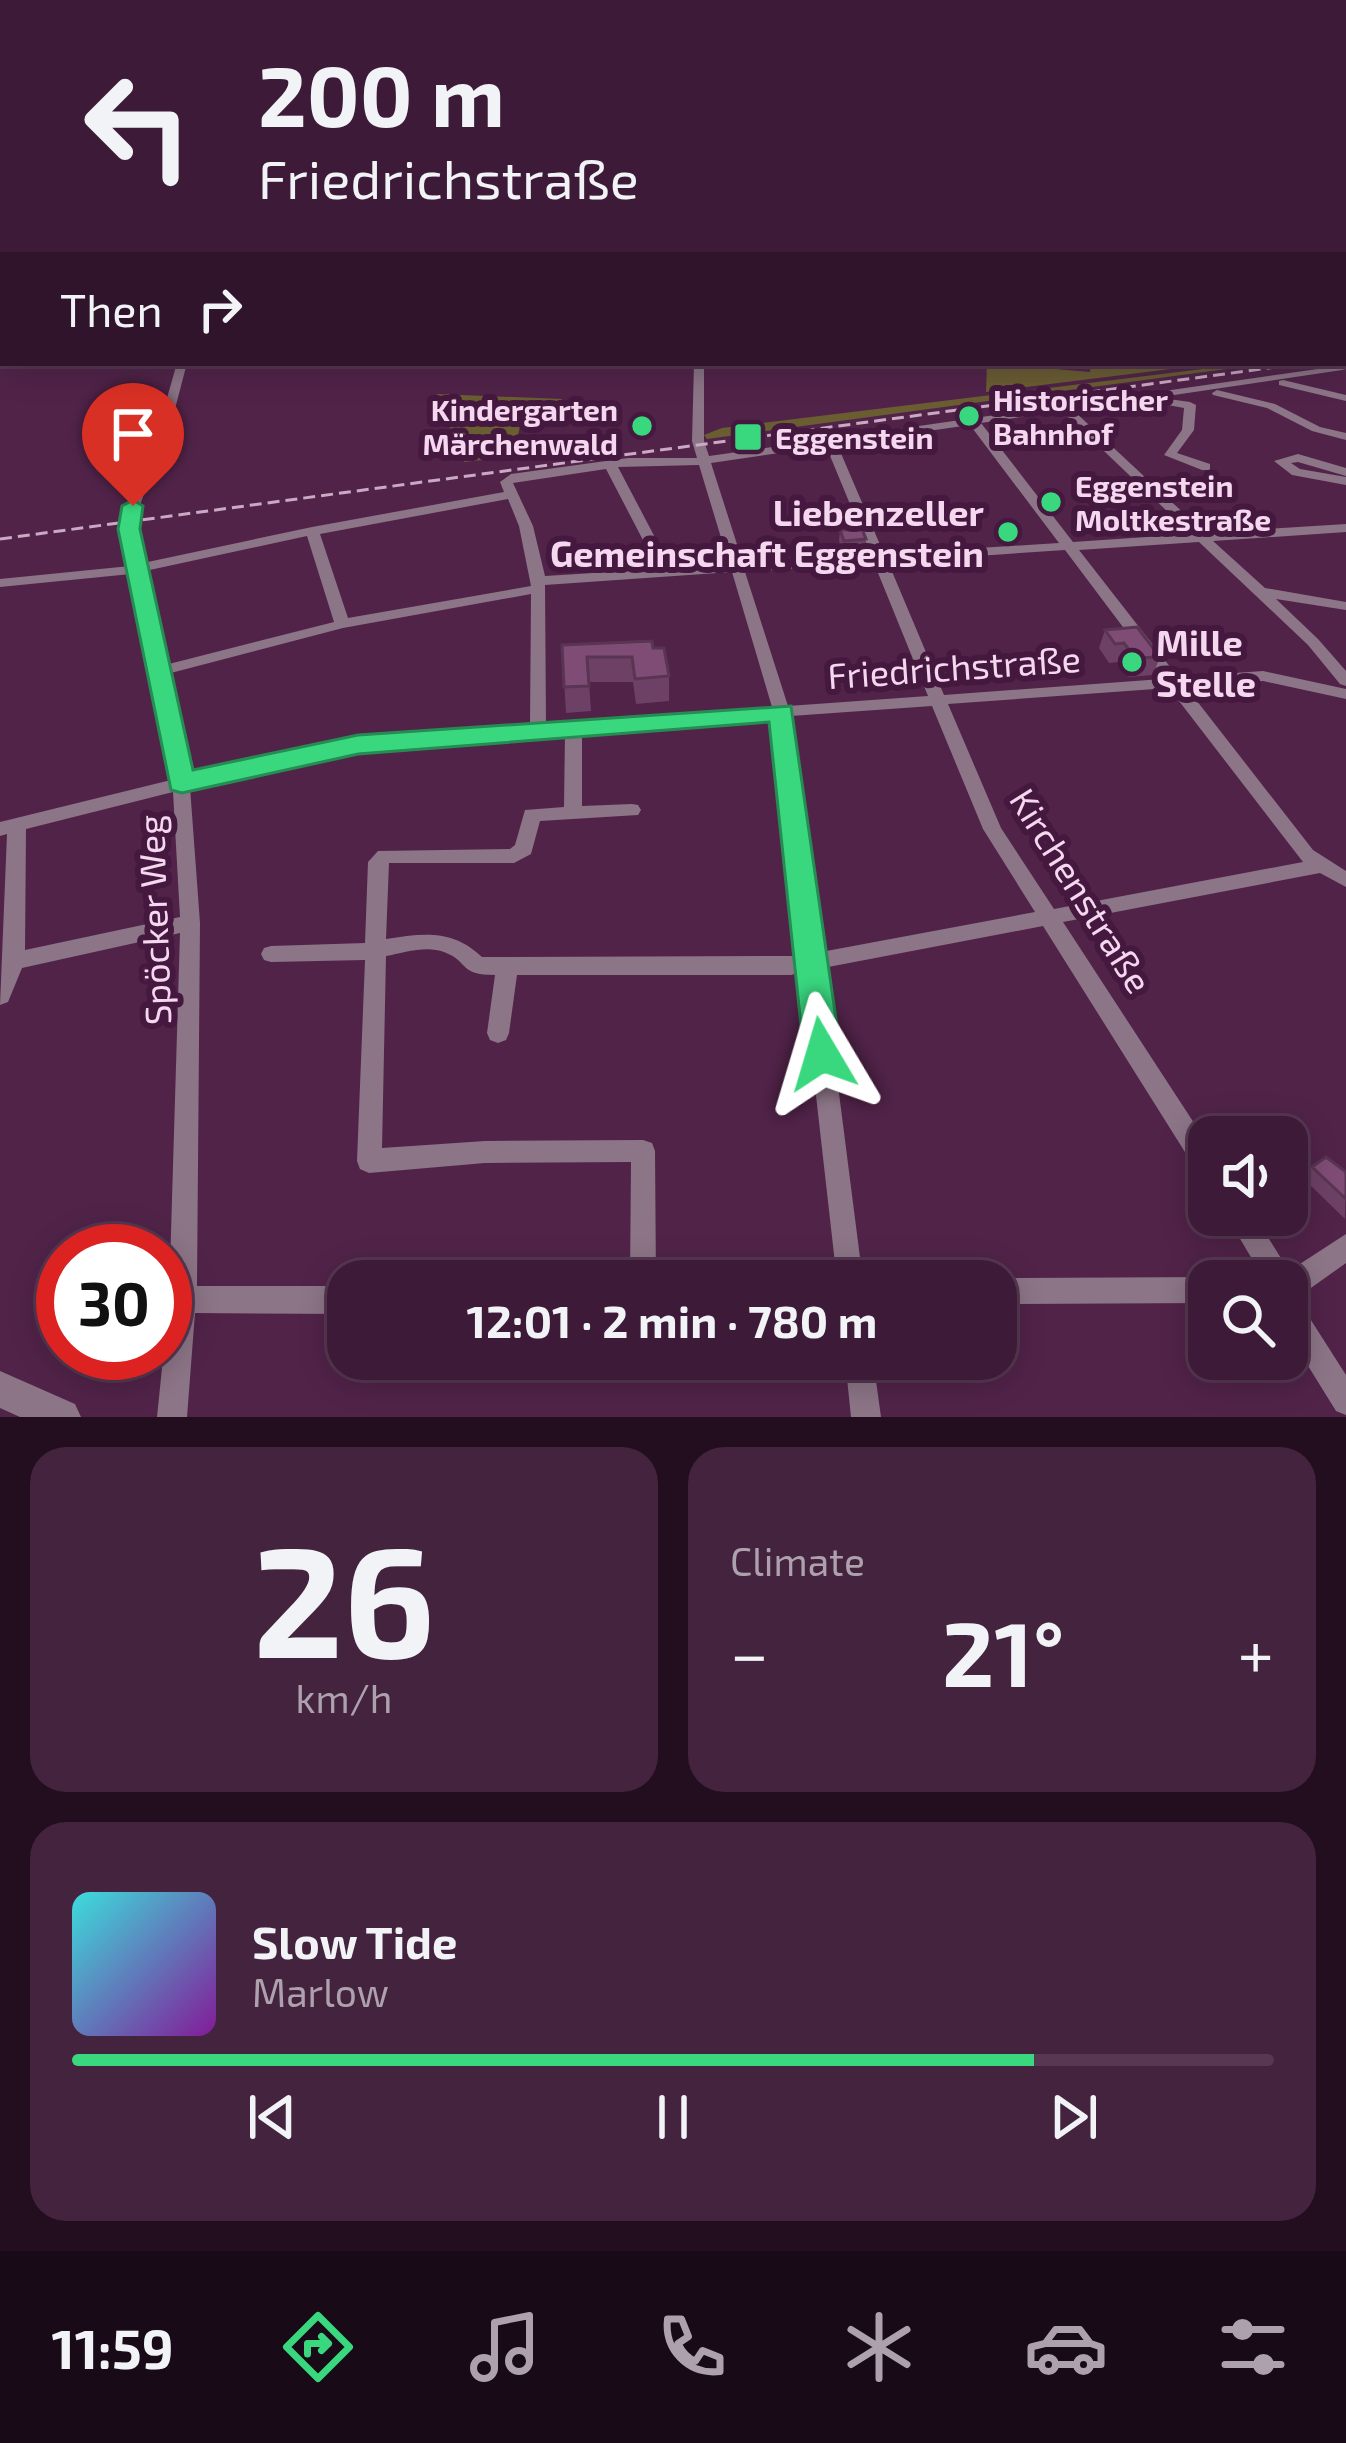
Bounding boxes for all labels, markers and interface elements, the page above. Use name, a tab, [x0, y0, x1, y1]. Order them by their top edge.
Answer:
text: 200 m	[258, 43, 505, 144]
icon: left	[60, 48, 216, 204]
text: Friedrichstraße	[258, 145, 639, 210]
icon: right	[187, 276, 253, 342]
text: Then	[60, 282, 163, 336]
place label: Historischer Bahnhof	[993, 381, 1168, 451]
pin	[82, 383, 184, 506]
place label: Kindergarten Märchenwald	[422, 391, 618, 461]
icon: arrive	[100, 401, 166, 467]
marker: Historischer Bahnhof	[956, 403, 982, 429]
marker: Kindergarten Märchenwald	[629, 413, 655, 439]
place label: Eggenstein	[775, 419, 933, 455]
marker: Eggenstein	[732, 421, 764, 453]
place label: Eggenstein Moltkestraße	[1075, 467, 1271, 537]
marker: Eggenstein Moltkestraße	[1038, 489, 1064, 515]
place label: Liebenzeller Gemeinschaft Eggenstein	[550, 490, 985, 574]
marker: Liebenzeller Gemeinschaft Eggenstein	[995, 519, 1021, 545]
place label: Mille Stelle	[1156, 620, 1256, 704]
street label: Friedrichstraße	[826, 636, 1082, 696]
marker: Mille Stelle	[1119, 649, 1145, 675]
street label: Kirchenstraße	[1002, 780, 1162, 1000]
street label: Spöcker Weg	[128, 814, 178, 1026]
position arrow	[759, 991, 885, 1117]
map controls	[1188, 1116, 1308, 1380]
button: sound	[1188, 1116, 1308, 1236]
speed limit sign: 30	[36, 1224, 192, 1380]
button: search	[1188, 1260, 1308, 1380]
text: 12:01 · 2 min · 780 m	[467, 1293, 878, 1347]
text: 26	[253, 1502, 435, 1689]
text: Climate	[730, 1537, 865, 1584]
text: 21°	[942, 1597, 1064, 1705]
text: −	[730, 1612, 769, 1691]
text: +	[1238, 1612, 1274, 1691]
text: km/h	[296, 1674, 392, 1721]
text: Slow Tide	[252, 1914, 457, 1968]
text: Marlow	[252, 1968, 389, 2015]
icon: previous	[239, 2084, 305, 2150]
icon: pause	[640, 2084, 706, 2150]
icon: next	[1041, 2084, 1107, 2150]
icon: directions	[276, 2305, 360, 2389]
icon: music	[463, 2305, 547, 2389]
icon: phone	[650, 2305, 734, 2389]
icon: climate	[837, 2305, 921, 2389]
icon: car	[1024, 2305, 1108, 2389]
icon: filters	[1211, 2305, 1295, 2389]
text: 11:59	[51, 2315, 174, 2380]

